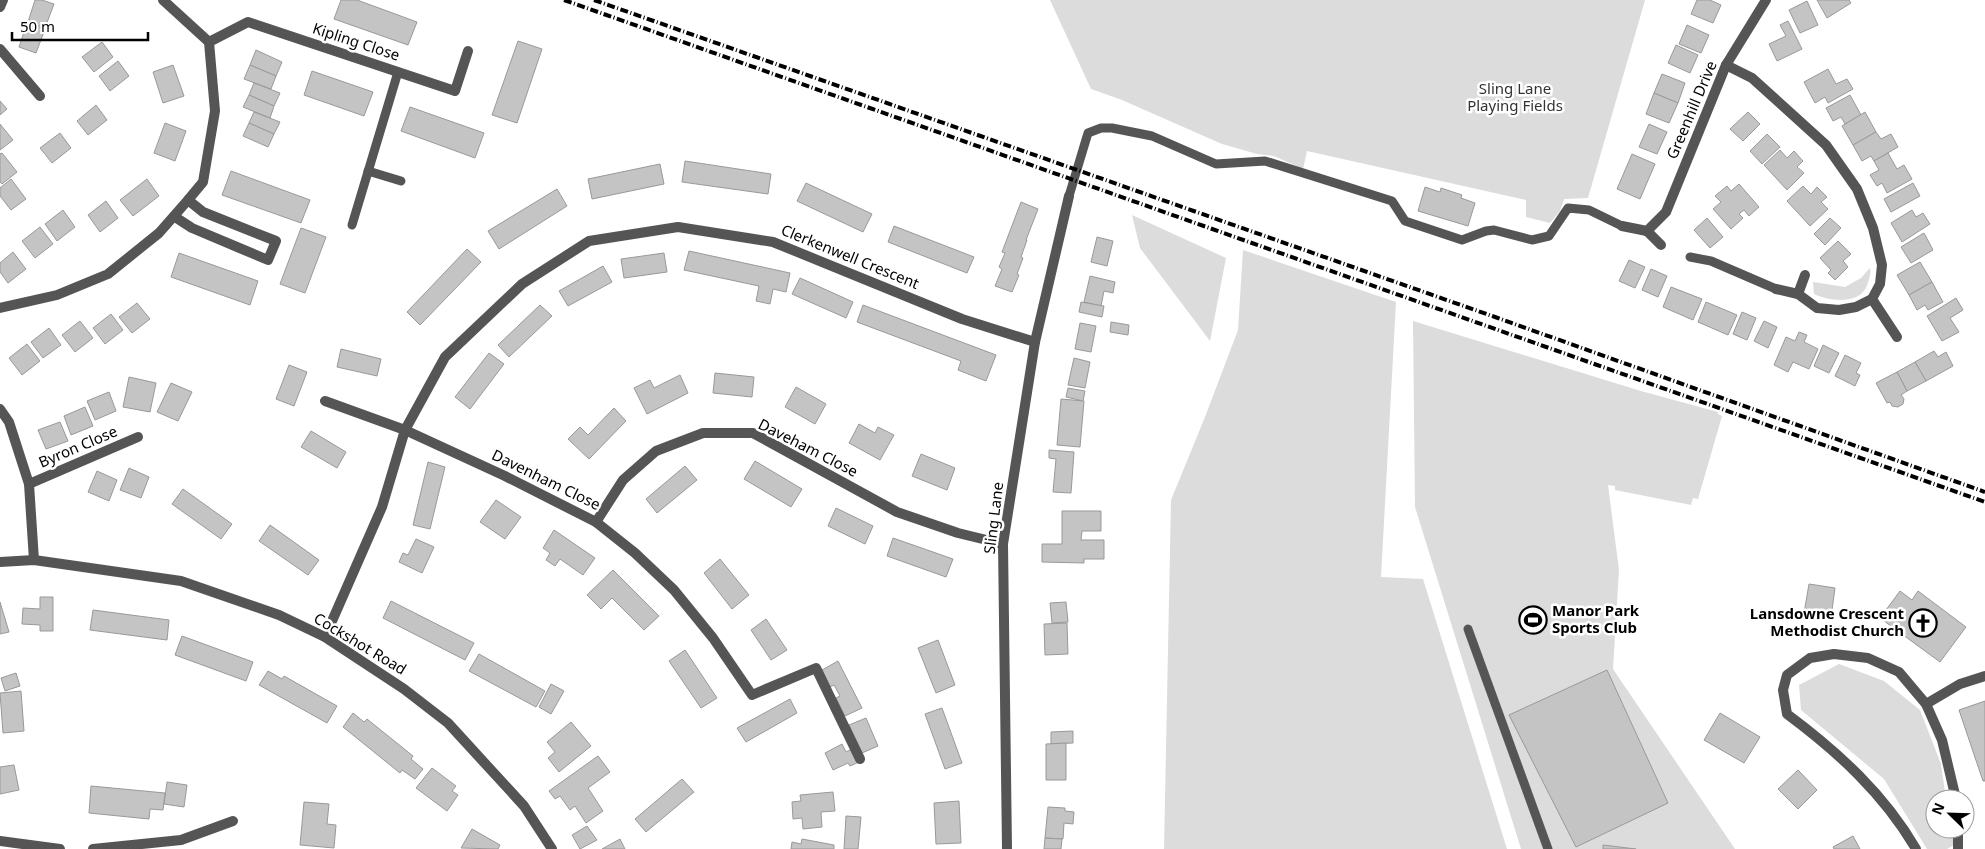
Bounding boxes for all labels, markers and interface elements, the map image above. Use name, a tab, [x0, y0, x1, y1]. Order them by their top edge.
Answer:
scale bar	[12, 10, 149, 42]
text: 50 m	[20, 16, 55, 36]
street label: Kipling Close	[310, 18, 402, 65]
street label: Greenhill Drive	[1661, 57, 1721, 162]
park label: Sling Lane Playing Fields	[1467, 78, 1563, 115]
street label: Clerkenwell Crescent	[778, 219, 923, 293]
street label: Daveham Close	[755, 413, 862, 481]
street label: Byron Close	[35, 421, 120, 472]
street label: Davenham Close	[489, 444, 604, 514]
street label: Sling Lane	[979, 481, 1007, 555]
place label: Manor Park Sports Club	[1552, 600, 1640, 637]
place label: Lansdowne Crescent Methodist Church	[1750, 603, 1904, 640]
sports icon: Manor Park Sports Club	[1518, 605, 1548, 635]
street label: Cockshot Road	[311, 608, 411, 679]
church icon: Lansdowne Crescent Methodist Church	[1908, 608, 1938, 638]
north arrow	[1925, 789, 1975, 839]
text: N	[1927, 800, 1949, 818]

